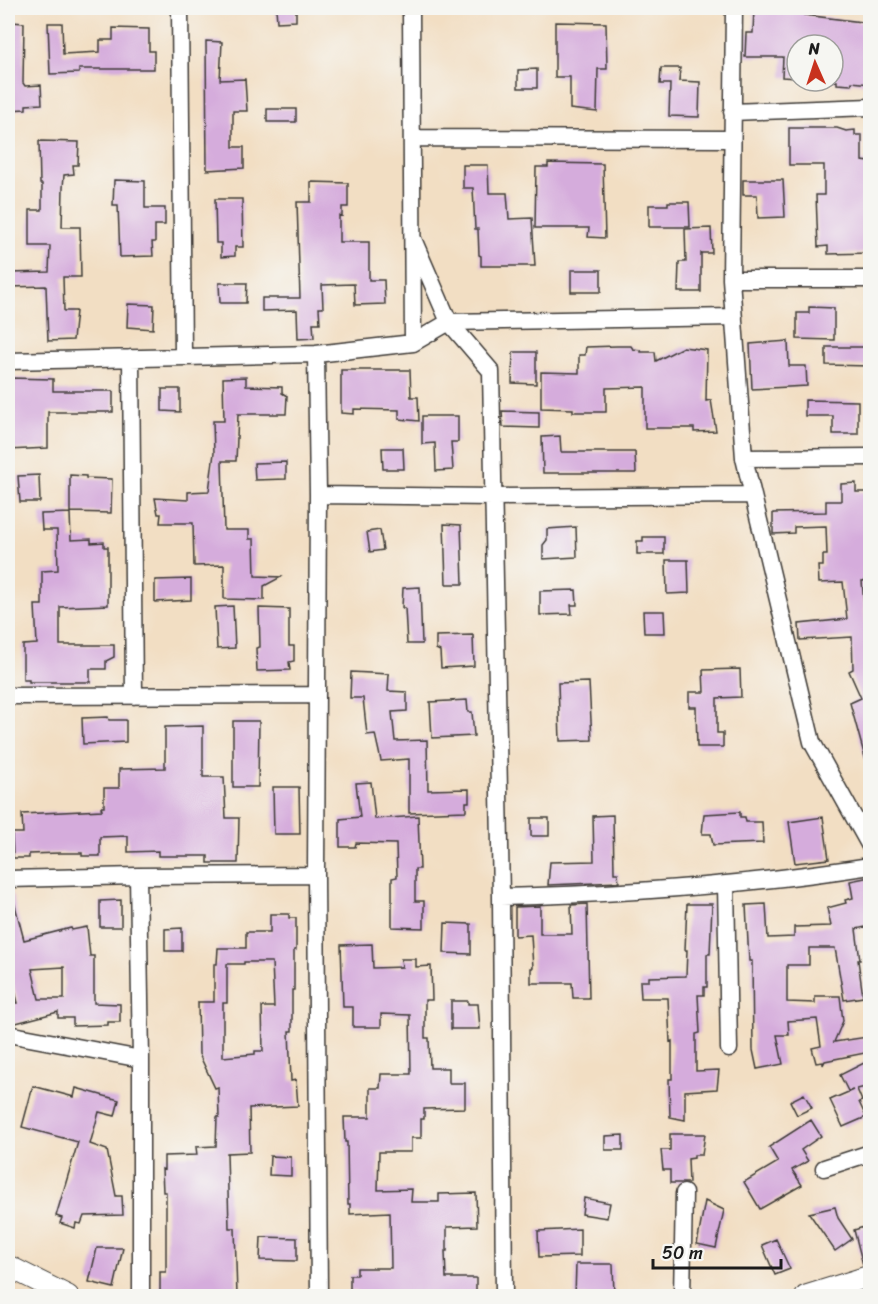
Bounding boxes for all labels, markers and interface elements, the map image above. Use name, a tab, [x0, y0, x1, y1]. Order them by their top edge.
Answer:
north arrow	[785, 33, 845, 93]
text: N	[807, 34, 821, 63]
scale bar	[653, 1232, 780, 1270]
text: 50 m	[662, 1237, 703, 1269]

